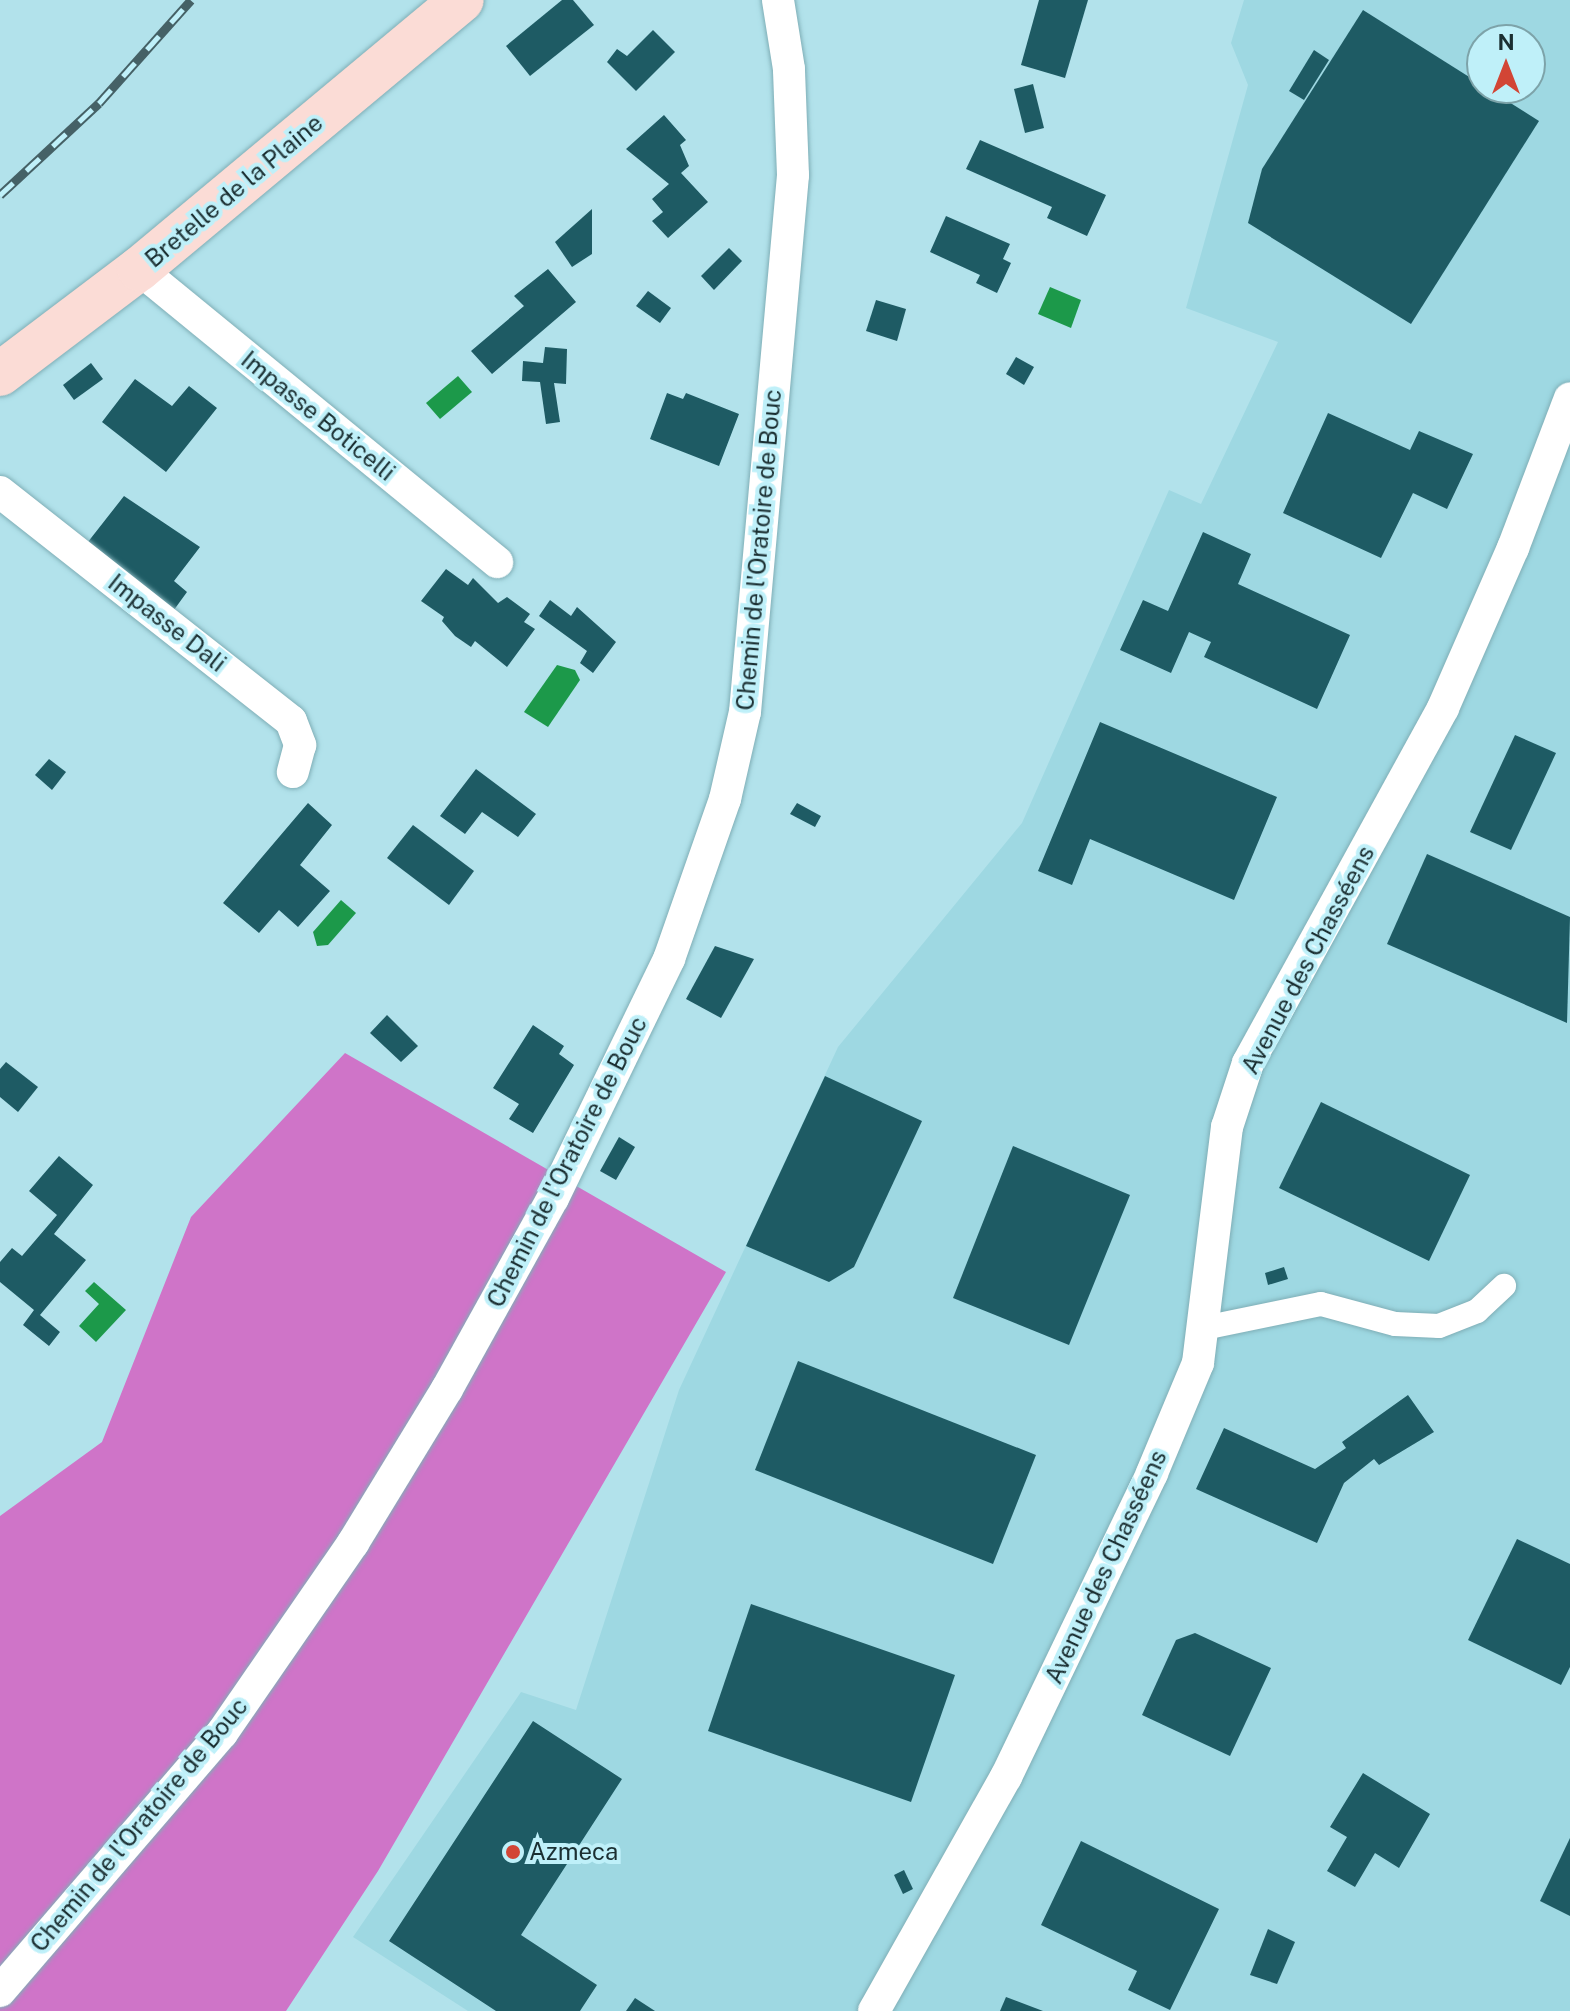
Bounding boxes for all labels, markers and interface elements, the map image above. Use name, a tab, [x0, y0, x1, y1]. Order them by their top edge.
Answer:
north arrow	[1466, 24, 1546, 104]
text: N	[1497, 29, 1515, 55]
street label: Bretelle de la Plaine	[139, 108, 329, 274]
street label: Impasse Boticelli	[235, 345, 401, 487]
street label: Chemin de l'Oratoire de Bouc	[731, 388, 787, 712]
street label: Impasse Dali	[102, 568, 232, 678]
street label: Avenue des Chasséens	[1235, 841, 1381, 1079]
street label: Chemin de l'Oratoire de Bouc	[481, 1011, 653, 1313]
street label: Avenue des Chasséens	[1039, 1445, 1173, 1689]
street label: Chemin de l'Oratoire de Bouc	[24, 1692, 254, 1958]
place label: Azmeca	[529, 1838, 618, 1866]
marker: Azmeca	[504, 1843, 522, 1861]

